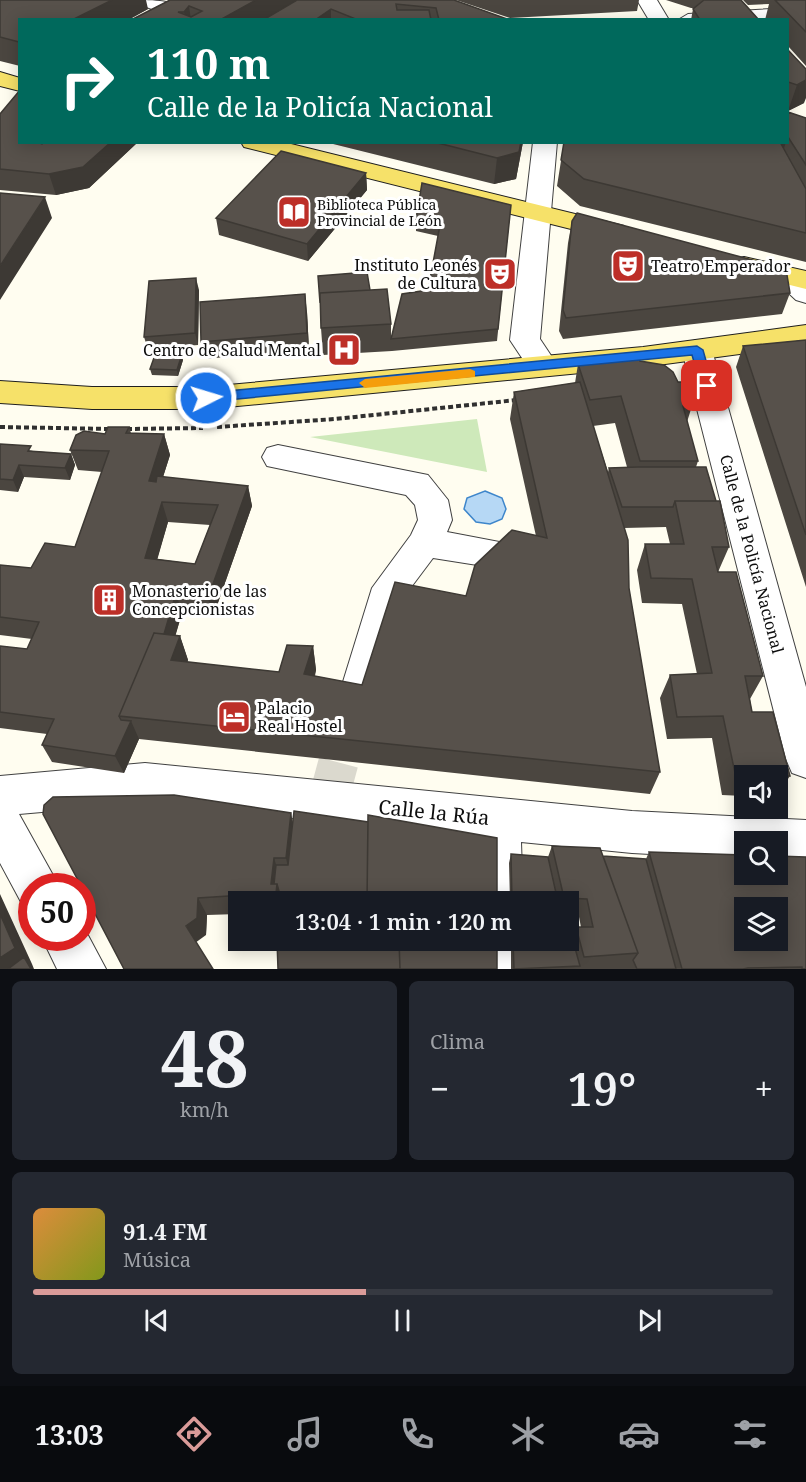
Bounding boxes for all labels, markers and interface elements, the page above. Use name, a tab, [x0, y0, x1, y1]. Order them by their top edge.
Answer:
text: 110 m	[147, 34, 271, 91]
icon: right	[48, 42, 126, 120]
text: Calle de la Policía Nacional	[147, 88, 493, 125]
library icon: Biblioteca Pública Provincial de León	[276, 194, 312, 230]
place label: Biblioteca Pública Provincial de León	[317, 195, 442, 230]
theatre icon: Teatro Emperador	[610, 248, 646, 284]
place label: Instituto Leonés de Cultura	[354, 254, 477, 294]
place label: Teatro Emperador	[651, 255, 791, 277]
theatre icon: Instituto Leonés de Cultura	[482, 256, 518, 292]
hospital icon: Centro de Salud Mental	[326, 332, 362, 368]
place label: Centro de Salud Mental	[143, 339, 321, 361]
pin	[681, 360, 732, 411]
position arrow	[174, 366, 238, 430]
icon: arrive	[690, 369, 723, 402]
street label: Calle de la Policía Nacional	[715, 452, 789, 656]
place label: Monasterio de las Concepcionistas	[132, 580, 267, 620]
building icon: Monasterio de las Concepcionistas	[91, 582, 127, 618]
place label: Palacio Real Hostel	[257, 697, 343, 737]
hotel icon: Palacio Real Hostel	[216, 699, 252, 735]
map controls	[734, 765, 788, 951]
button: sound	[734, 765, 788, 819]
street label: Calle la Rúa	[377, 793, 491, 831]
button: search	[734, 831, 788, 885]
speed limit sign: 50	[18, 873, 96, 951]
button: layers	[734, 897, 788, 951]
text: 13:04 · 1 min · 120 m	[295, 906, 512, 936]
text: 48	[160, 1004, 249, 1110]
text: Clima	[430, 1028, 485, 1055]
text: 19°	[567, 1058, 636, 1119]
text: −	[430, 1066, 449, 1111]
text: +	[755, 1066, 773, 1111]
text: km/h	[180, 1096, 229, 1123]
text: 91.4 FM	[123, 1216, 207, 1246]
text: Música	[123, 1246, 191, 1273]
icon: previous	[140, 1304, 173, 1337]
icon: pause	[386, 1304, 419, 1337]
icon: next	[633, 1304, 666, 1337]
icon: directions	[173, 1413, 215, 1455]
icon: music	[284, 1413, 326, 1455]
icon: phone	[396, 1413, 438, 1455]
icon: climate	[507, 1413, 549, 1455]
icon: car	[618, 1413, 660, 1455]
icon: filters	[729, 1413, 771, 1455]
text: 13:03	[35, 1416, 104, 1453]

